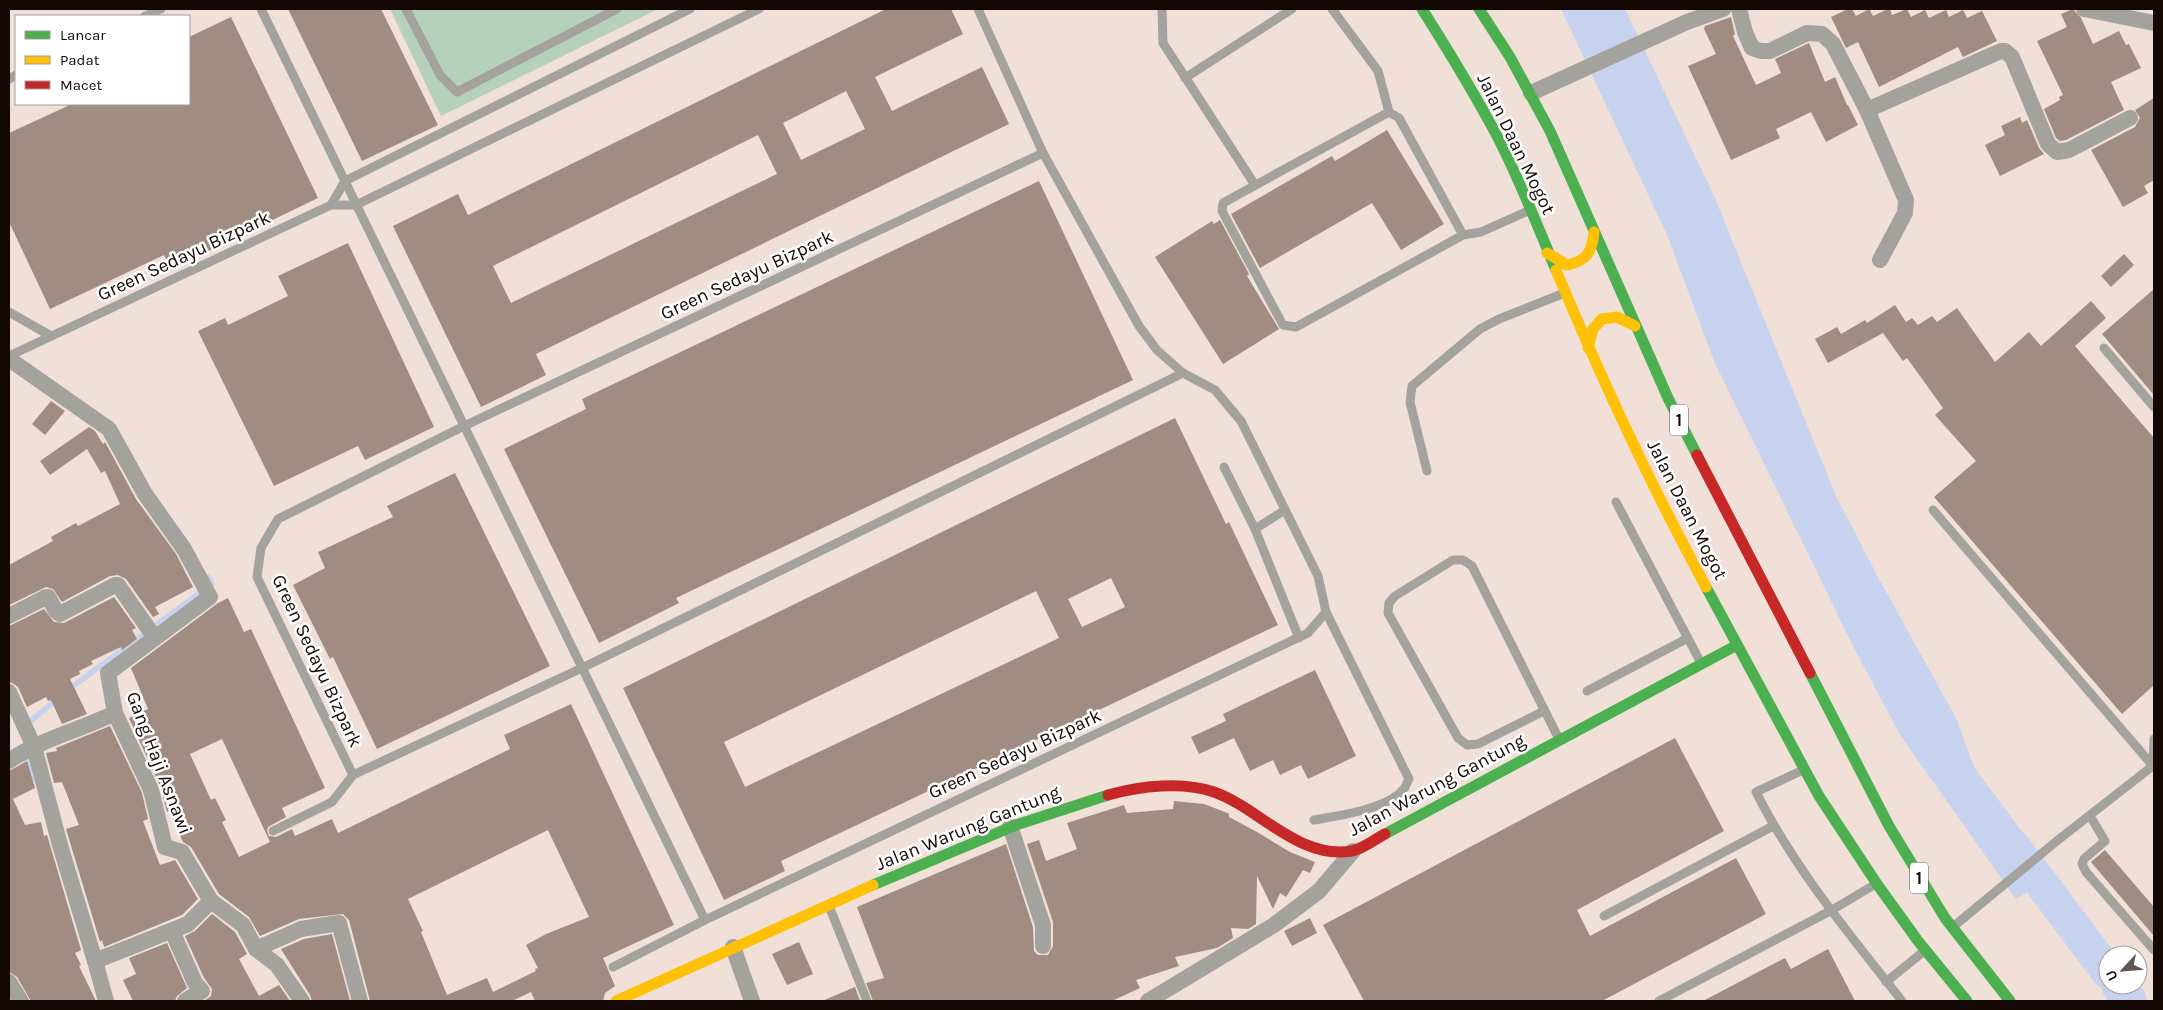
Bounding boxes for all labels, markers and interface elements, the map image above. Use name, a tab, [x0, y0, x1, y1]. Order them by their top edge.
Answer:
legend	[15, 15, 190, 105]
text: Lancar	[60, 26, 106, 44]
text: Padat	[60, 51, 100, 69]
street label: Jalan Daan Mogot	[1472, 70, 1560, 218]
text: Macet	[60, 76, 102, 94]
street label: Green Sedayu Bizpark	[94, 206, 274, 306]
street label: Green Sedayu Bizpark	[657, 225, 837, 325]
road number: 1	[1670, 404, 1688, 436]
street label: Jalan Daan Mogot	[1642, 436, 1732, 584]
street label: Green Sedayu Bizpark	[267, 571, 367, 751]
street label: Gang Haji Asnawi	[122, 689, 196, 837]
street label: Green Sedayu Bizpark	[925, 704, 1105, 804]
street label: Jalan Warung Gantung	[1345, 729, 1529, 841]
street label: Jalan Warung Gantung	[873, 781, 1064, 875]
road number: 1	[1910, 862, 1928, 894]
north arrow	[2098, 945, 2148, 995]
text: U	[2102, 967, 2122, 984]

